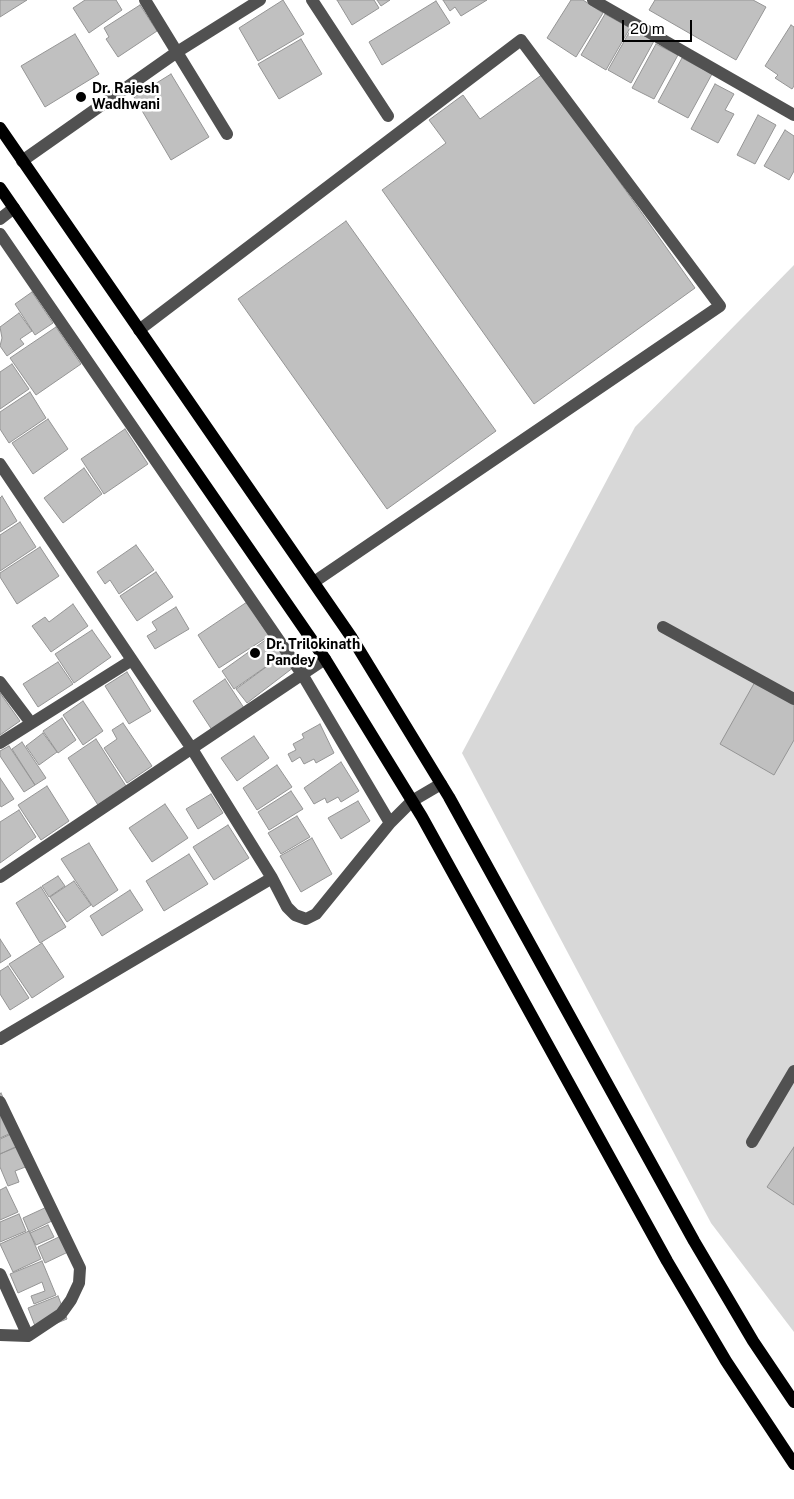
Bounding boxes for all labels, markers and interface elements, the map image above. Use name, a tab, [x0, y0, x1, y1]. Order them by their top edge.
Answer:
scale bar	[624, 10, 694, 42]
text: 20 m	[630, 20, 665, 37]
place label: Dr. Rajesh Wadhwani	[92, 81, 160, 114]
marker: Dr. Rajesh Wadhwani	[74, 90, 88, 104]
place label: Dr. Trilokinath Pandey	[266, 637, 360, 670]
marker: Dr. Trilokinath Pandey	[248, 646, 262, 660]

